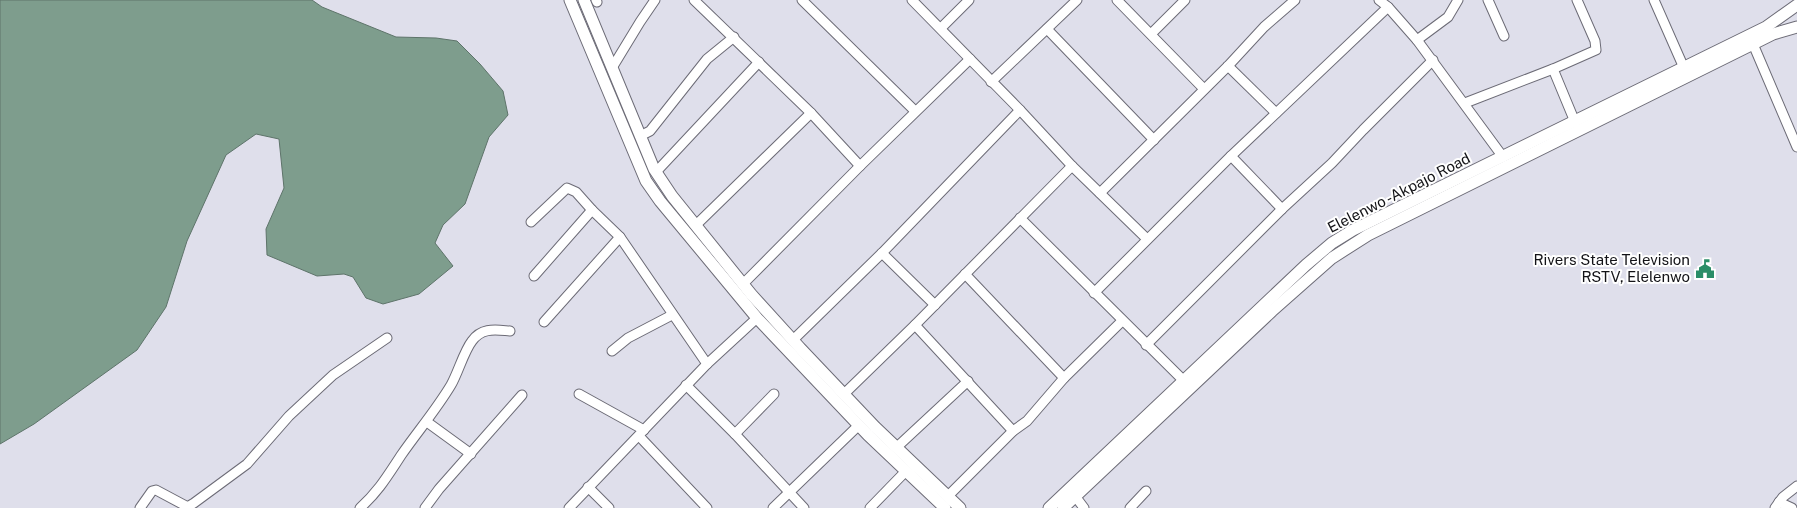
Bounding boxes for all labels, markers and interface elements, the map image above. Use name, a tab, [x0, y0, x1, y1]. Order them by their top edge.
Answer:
street label: Elelenwo -Akpajo Road	[1325, 149, 1473, 236]
place label: Rivers State Television RSTV, Elelenwo	[1534, 251, 1690, 285]
public building icon: Rivers State Television RSTV, Elelenwo	[1694, 258, 1716, 280]

